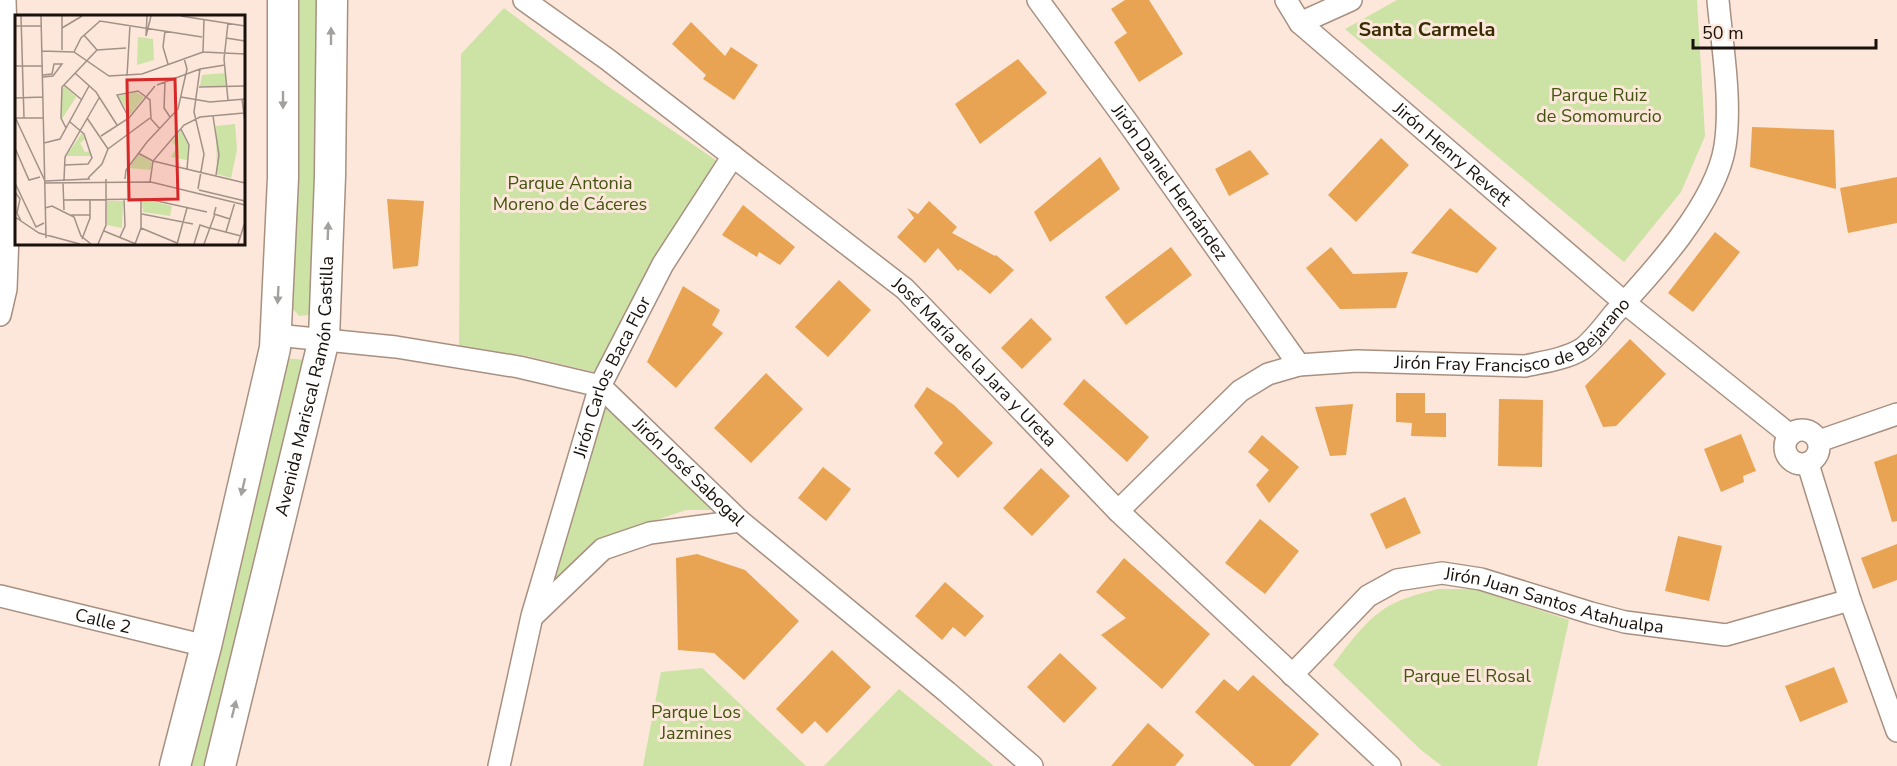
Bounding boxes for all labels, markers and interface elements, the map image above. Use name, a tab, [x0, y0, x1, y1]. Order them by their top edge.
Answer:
scale bar	[1693, 12, 1876, 50]
inset map	[15, 15, 244, 244]
district label: Santa Carmela	[1359, 16, 1495, 43]
text: 50 m	[1702, 21, 1744, 45]
one-way arrow	[326, 27, 336, 46]
park label: Parque Ruiz de Somomurcio	[1536, 83, 1662, 128]
one-way arrow	[278, 91, 288, 110]
street label: Jirón Henry Revett	[1388, 96, 1517, 212]
street label: Jirón Daniel Hernández	[1106, 99, 1233, 265]
park label: Parque Antonia Moreno de Cáceres	[493, 171, 647, 216]
one-way arrow	[324, 221, 333, 240]
street label: Avenida Mariscal Ramón Castilla	[269, 256, 339, 519]
street label: José María de la Jara y Ureta	[887, 271, 1062, 452]
one-way arrow	[273, 286, 282, 305]
street label: Jirón Carlos Baca Flor	[567, 292, 656, 461]
street label: Jirón Fray Francisco de Bejarano	[1393, 292, 1635, 378]
street label: Jirón José Sabogal	[627, 412, 751, 532]
one-way arrow	[237, 477, 247, 496]
street label: Jirón Juan Santos Atahualpa	[1442, 561, 1665, 639]
street label: Calle 2	[72, 603, 134, 639]
park label: Parque El Rosal	[1403, 664, 1531, 688]
one-way arrow	[229, 700, 239, 718]
park label: Parque Los Jazmines	[651, 700, 741, 745]

